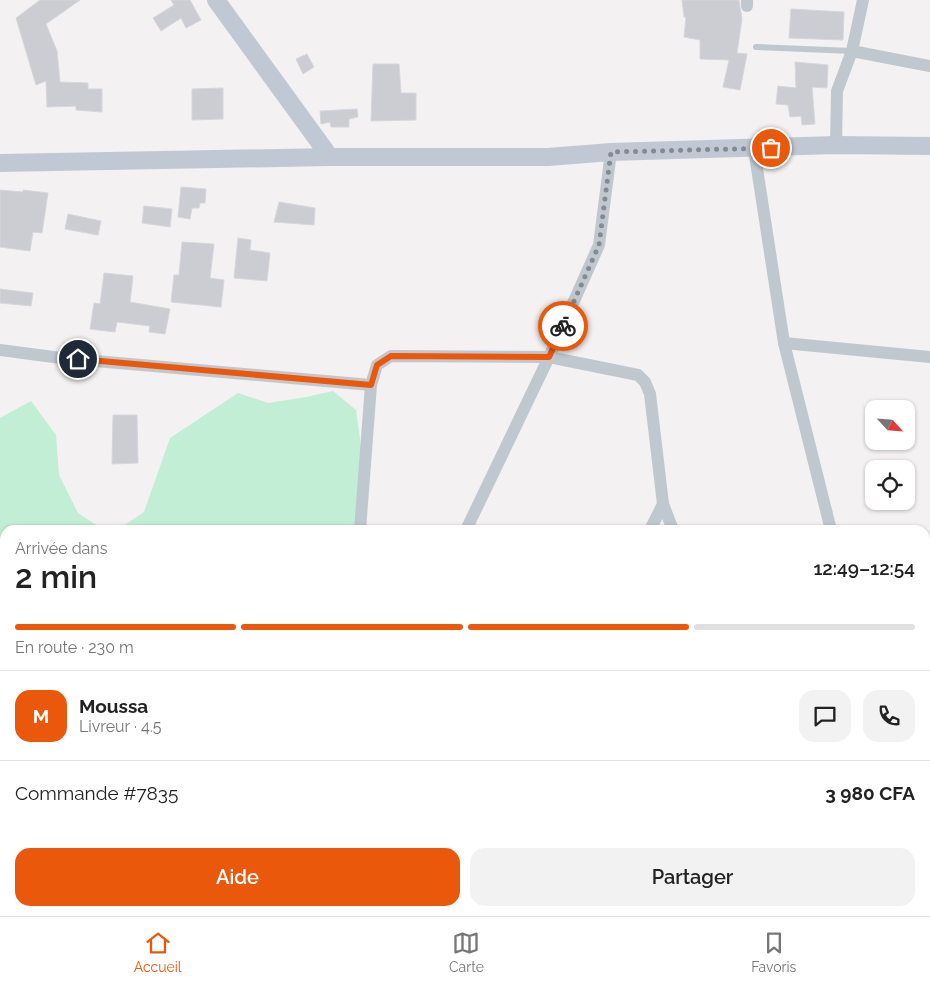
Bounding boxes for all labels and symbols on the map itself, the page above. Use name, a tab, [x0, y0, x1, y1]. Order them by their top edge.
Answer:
pin	[750, 127, 792, 169]
courier	[538, 301, 588, 351]
pin	[57, 338, 99, 380]
north arrow	[865, 400, 915, 450]

